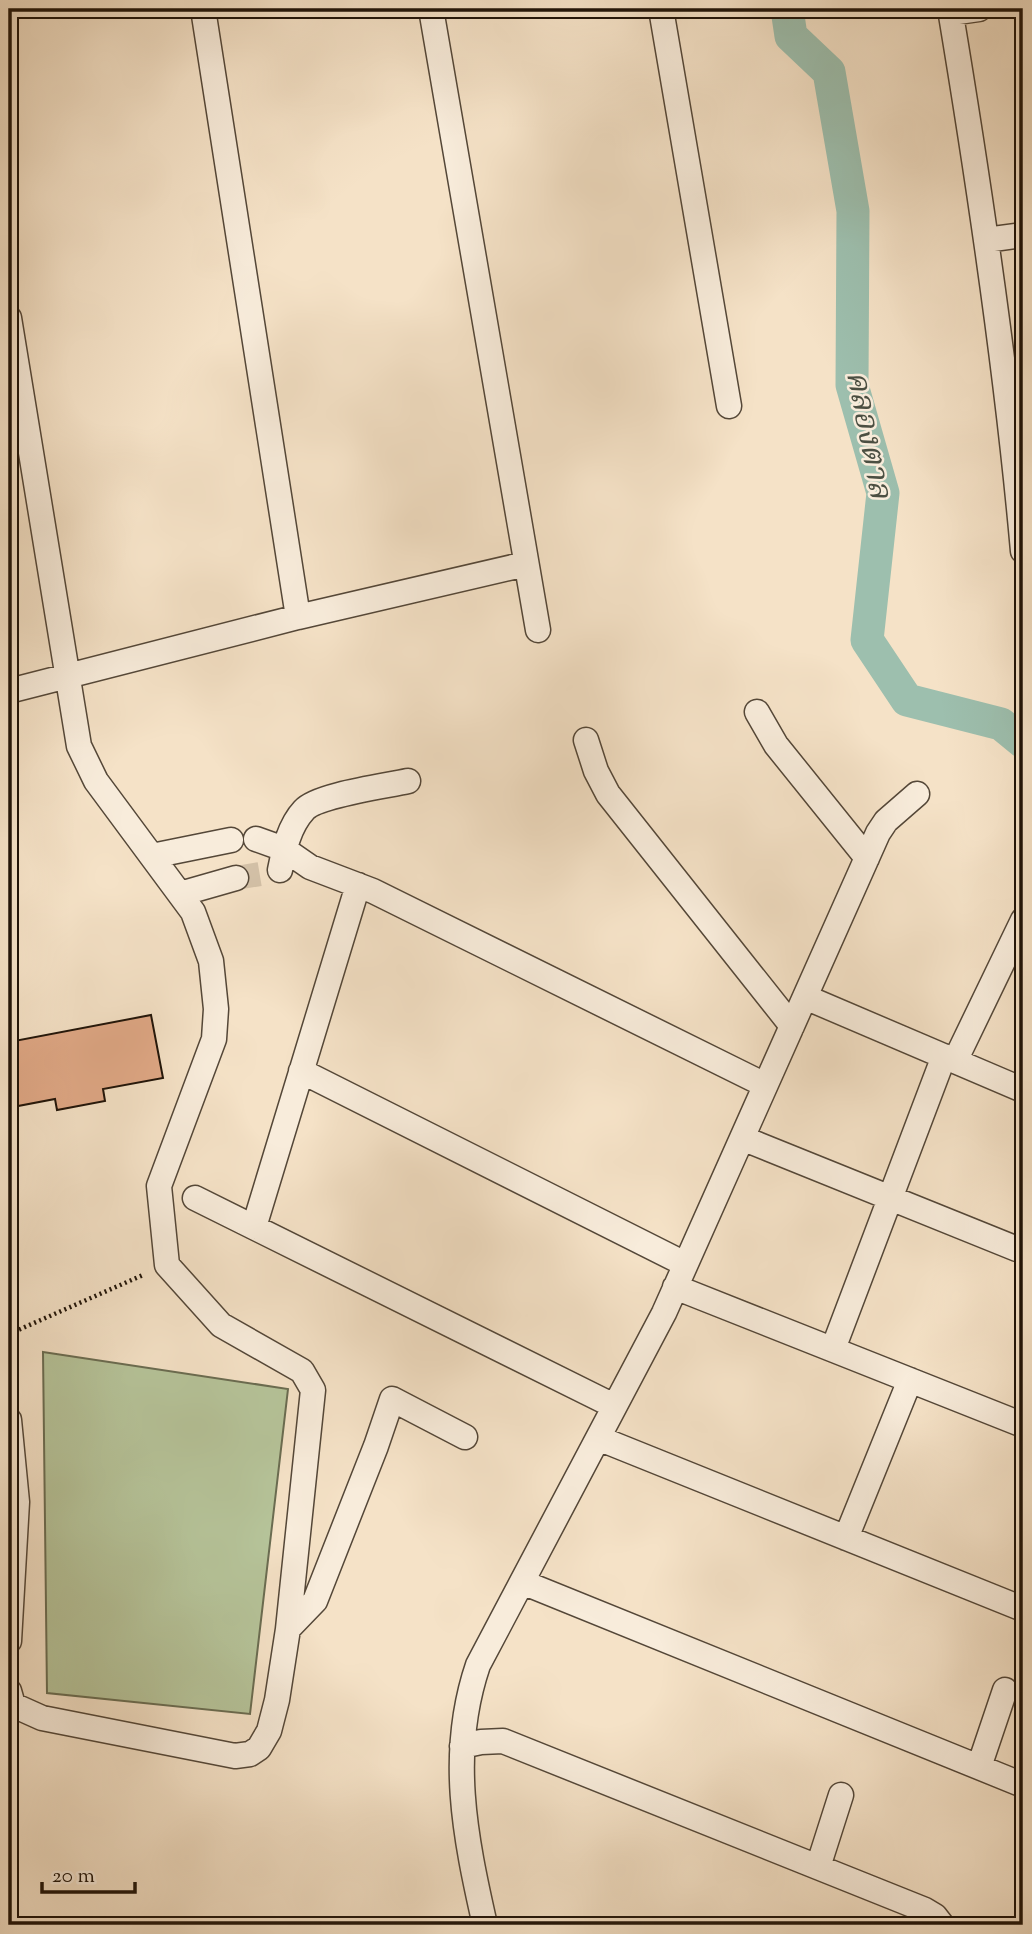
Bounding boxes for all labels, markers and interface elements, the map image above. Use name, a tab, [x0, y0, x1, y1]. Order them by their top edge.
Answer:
water label: คลองตาล	[832, 367, 902, 504]
scale bar	[42, 1850, 135, 1894]
text: 20 m	[52, 1862, 95, 1892]

